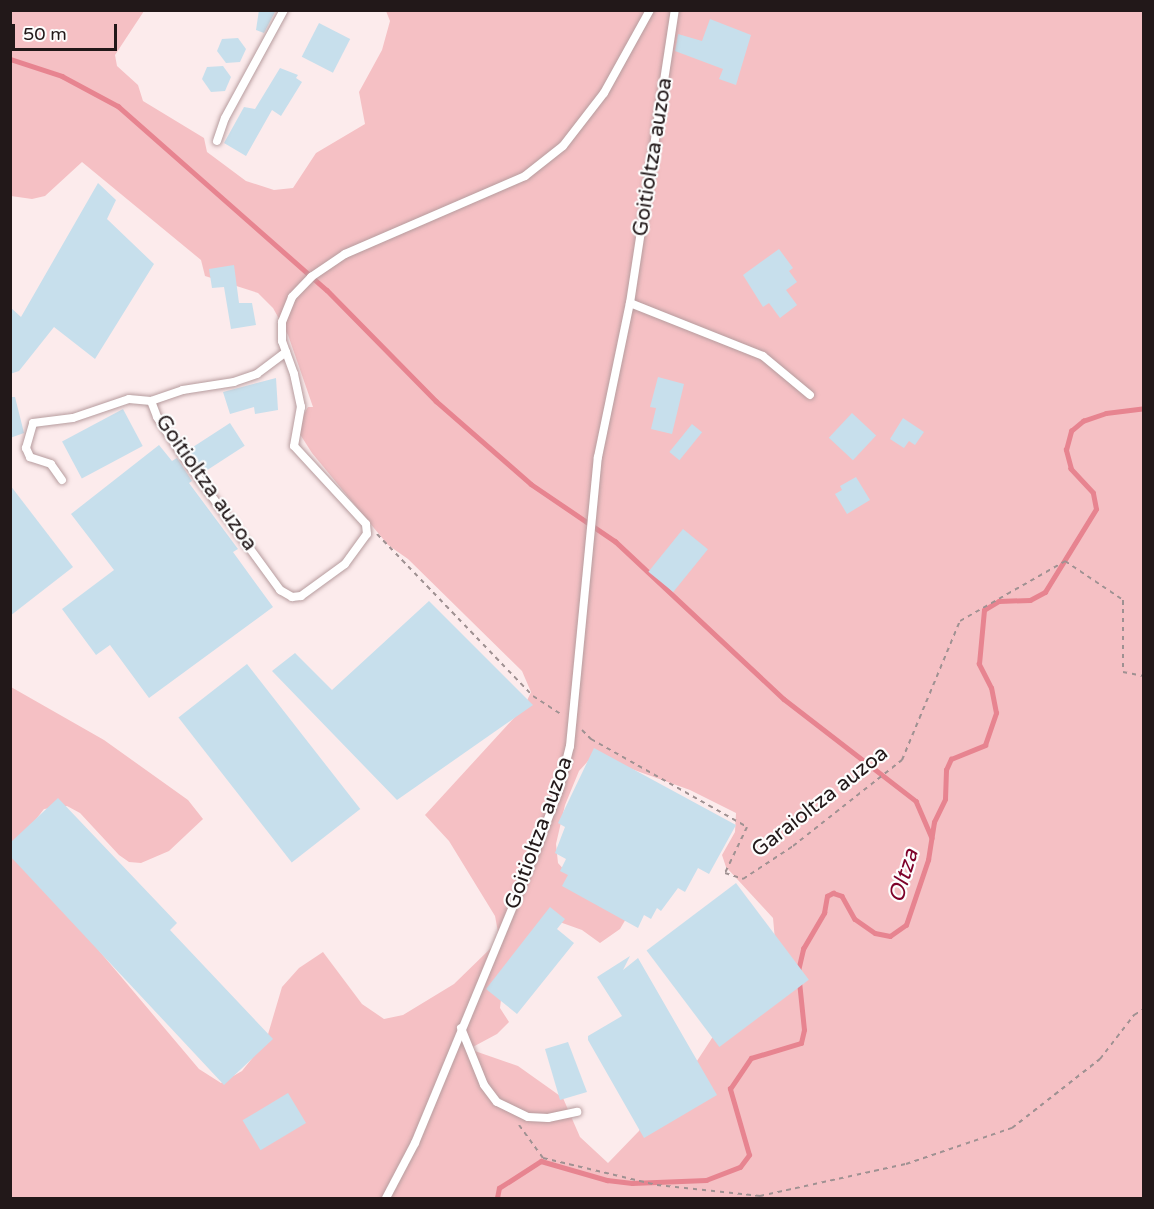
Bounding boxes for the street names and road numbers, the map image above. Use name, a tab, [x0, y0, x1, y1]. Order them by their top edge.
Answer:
street label: Goitioltza auzoa	[628, 76, 678, 238]
street label: Goitioltza auzoa	[150, 410, 262, 556]
street label: Garaioltza auzoa	[747, 741, 893, 863]
street label: Goitioltza auzoa	[500, 753, 578, 913]

